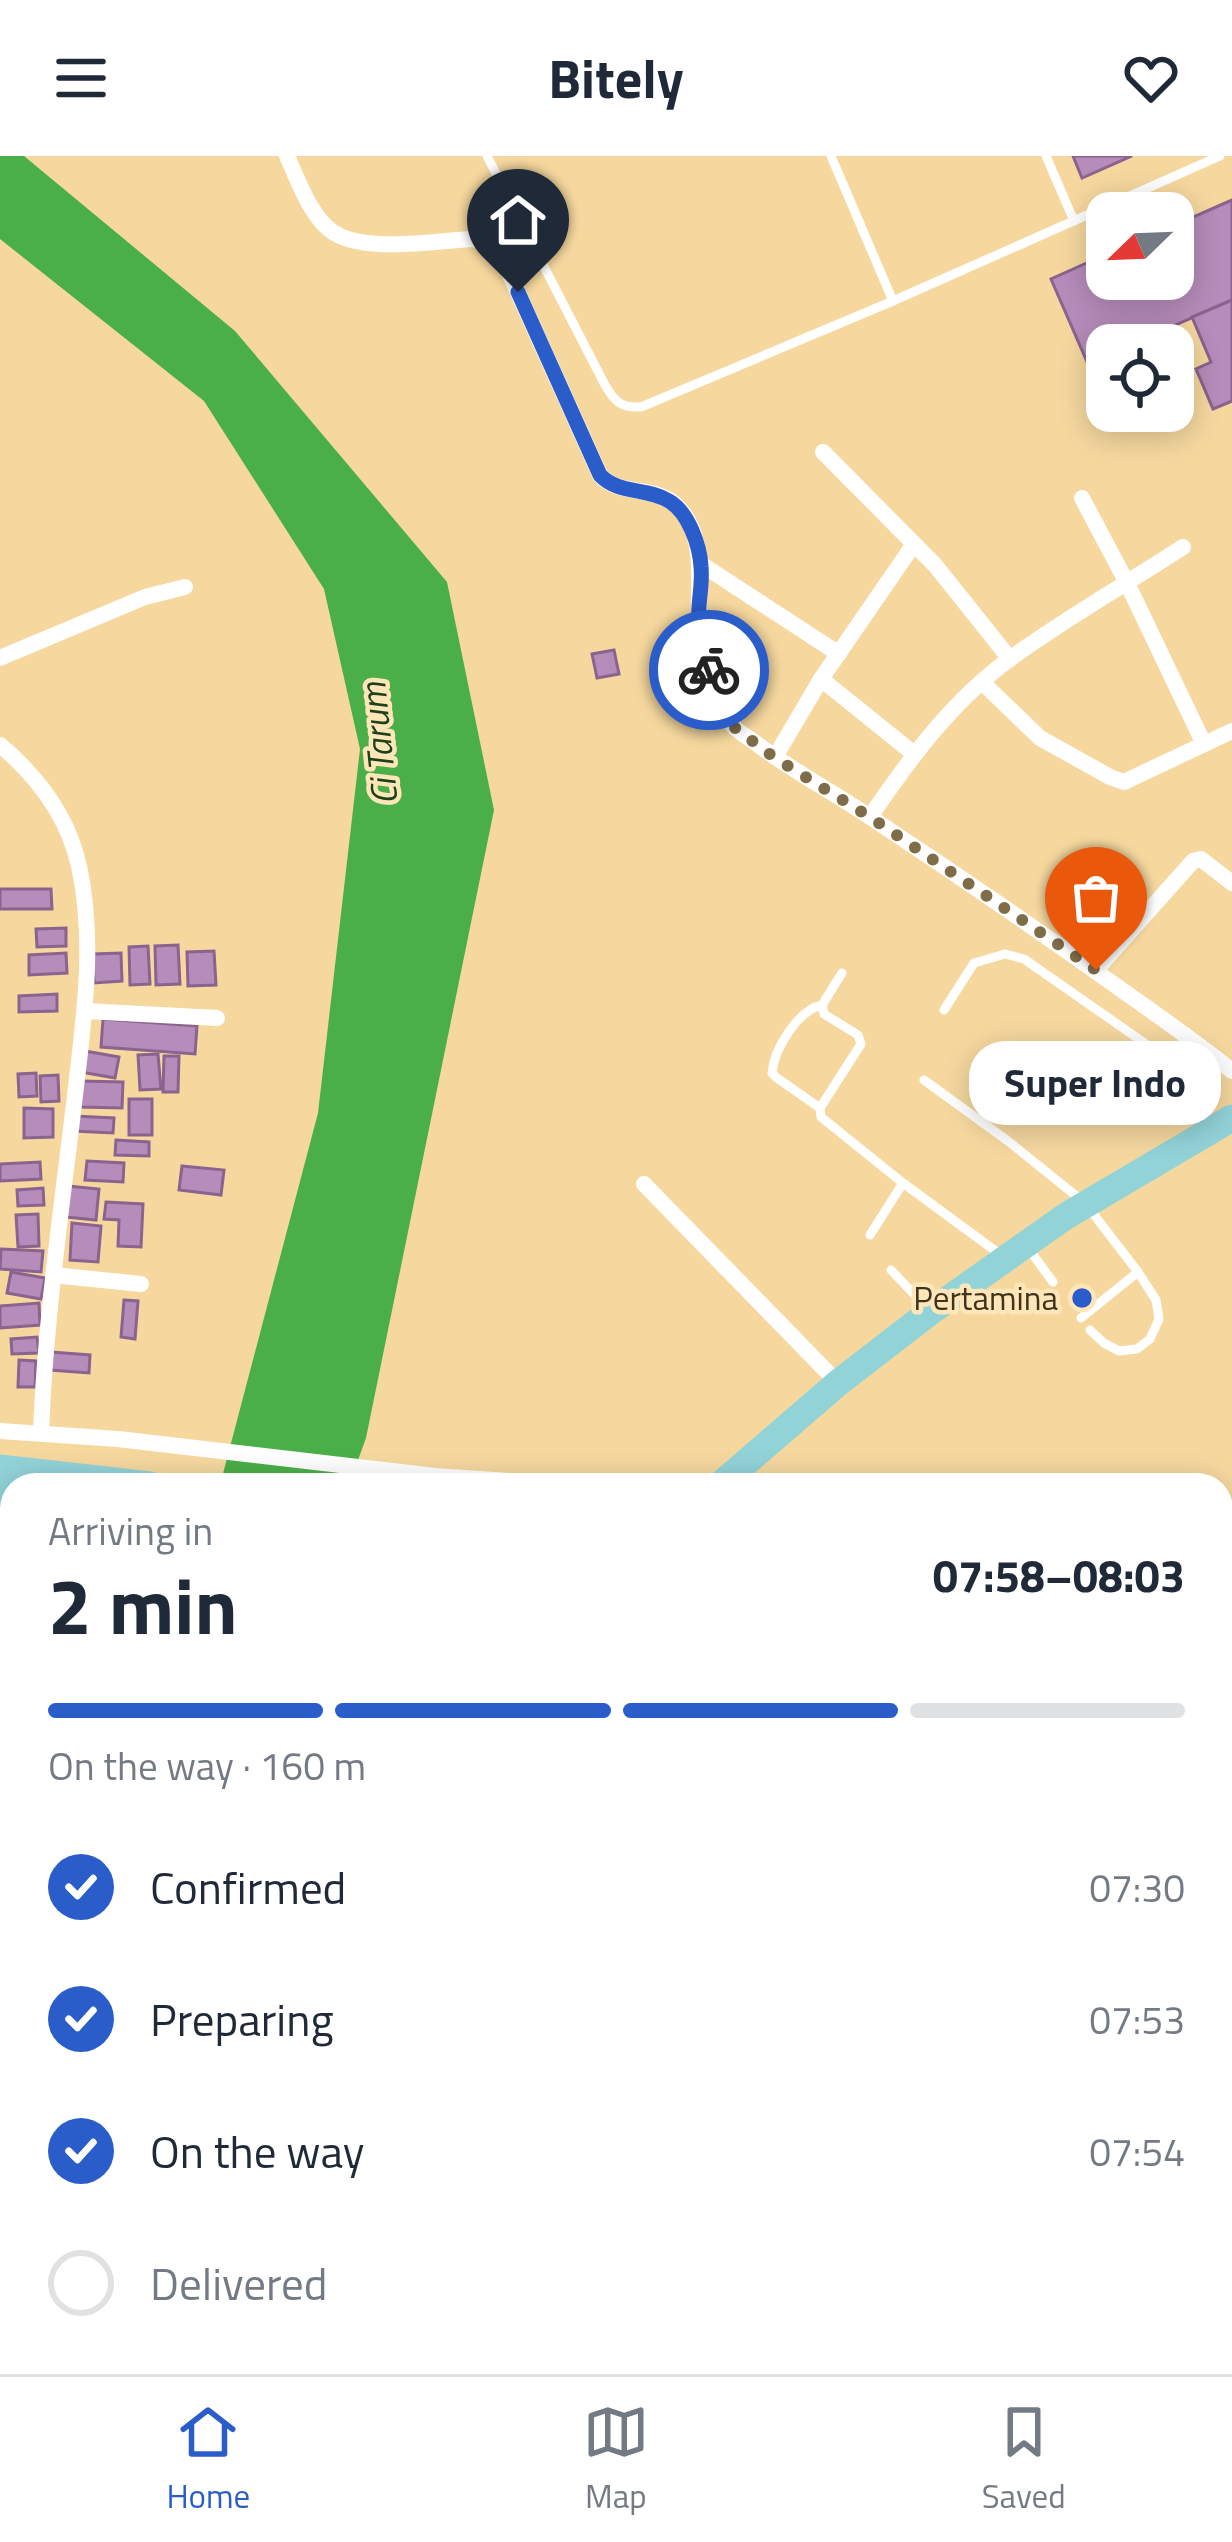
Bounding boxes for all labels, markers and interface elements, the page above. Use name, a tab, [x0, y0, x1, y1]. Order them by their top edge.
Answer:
text: Bitely	[548, 37, 684, 119]
icon: menu	[48, 45, 114, 111]
icon: heart	[1118, 45, 1184, 111]
pin	[467, 169, 569, 292]
icon: home	[485, 187, 551, 253]
north arrow	[1086, 192, 1194, 300]
map controls	[1086, 192, 1194, 432]
button: locate	[1086, 324, 1194, 432]
courier	[649, 610, 769, 730]
icon: bike	[676, 637, 742, 703]
water label: Ci Tarum	[344, 679, 412, 808]
pin	[1045, 847, 1147, 970]
icon: bag	[1063, 865, 1129, 931]
callout: Super Indo	[970, 1042, 1222, 1126]
text: Super Indo	[1004, 1053, 1186, 1112]
place label: Pertamina	[913, 1273, 1058, 1323]
marker: Pertamina	[1069, 1285, 1095, 1311]
text: Arriving in	[48, 1501, 213, 1560]
text: 07:58–08:03	[933, 1541, 1185, 1609]
text: 2 min	[48, 1546, 238, 1664]
text: On the way · 160 m	[48, 1736, 366, 1795]
text: Confirmed	[150, 1853, 346, 1921]
icon: check	[48, 1854, 114, 1920]
text: 07:30	[1089, 1858, 1185, 1917]
text: Preparing	[150, 1985, 334, 2053]
icon: check	[48, 1986, 114, 2052]
text: 07:53	[1089, 1990, 1185, 2049]
text: On the way	[150, 2117, 364, 2185]
icon: check	[48, 2118, 114, 2184]
text: 07:54	[1089, 2122, 1185, 2181]
text: Delivered	[150, 2249, 328, 2317]
tab: Home	[166, 2399, 250, 2521]
tab: Map	[583, 2399, 649, 2521]
tab: Saved	[982, 2399, 1066, 2521]

